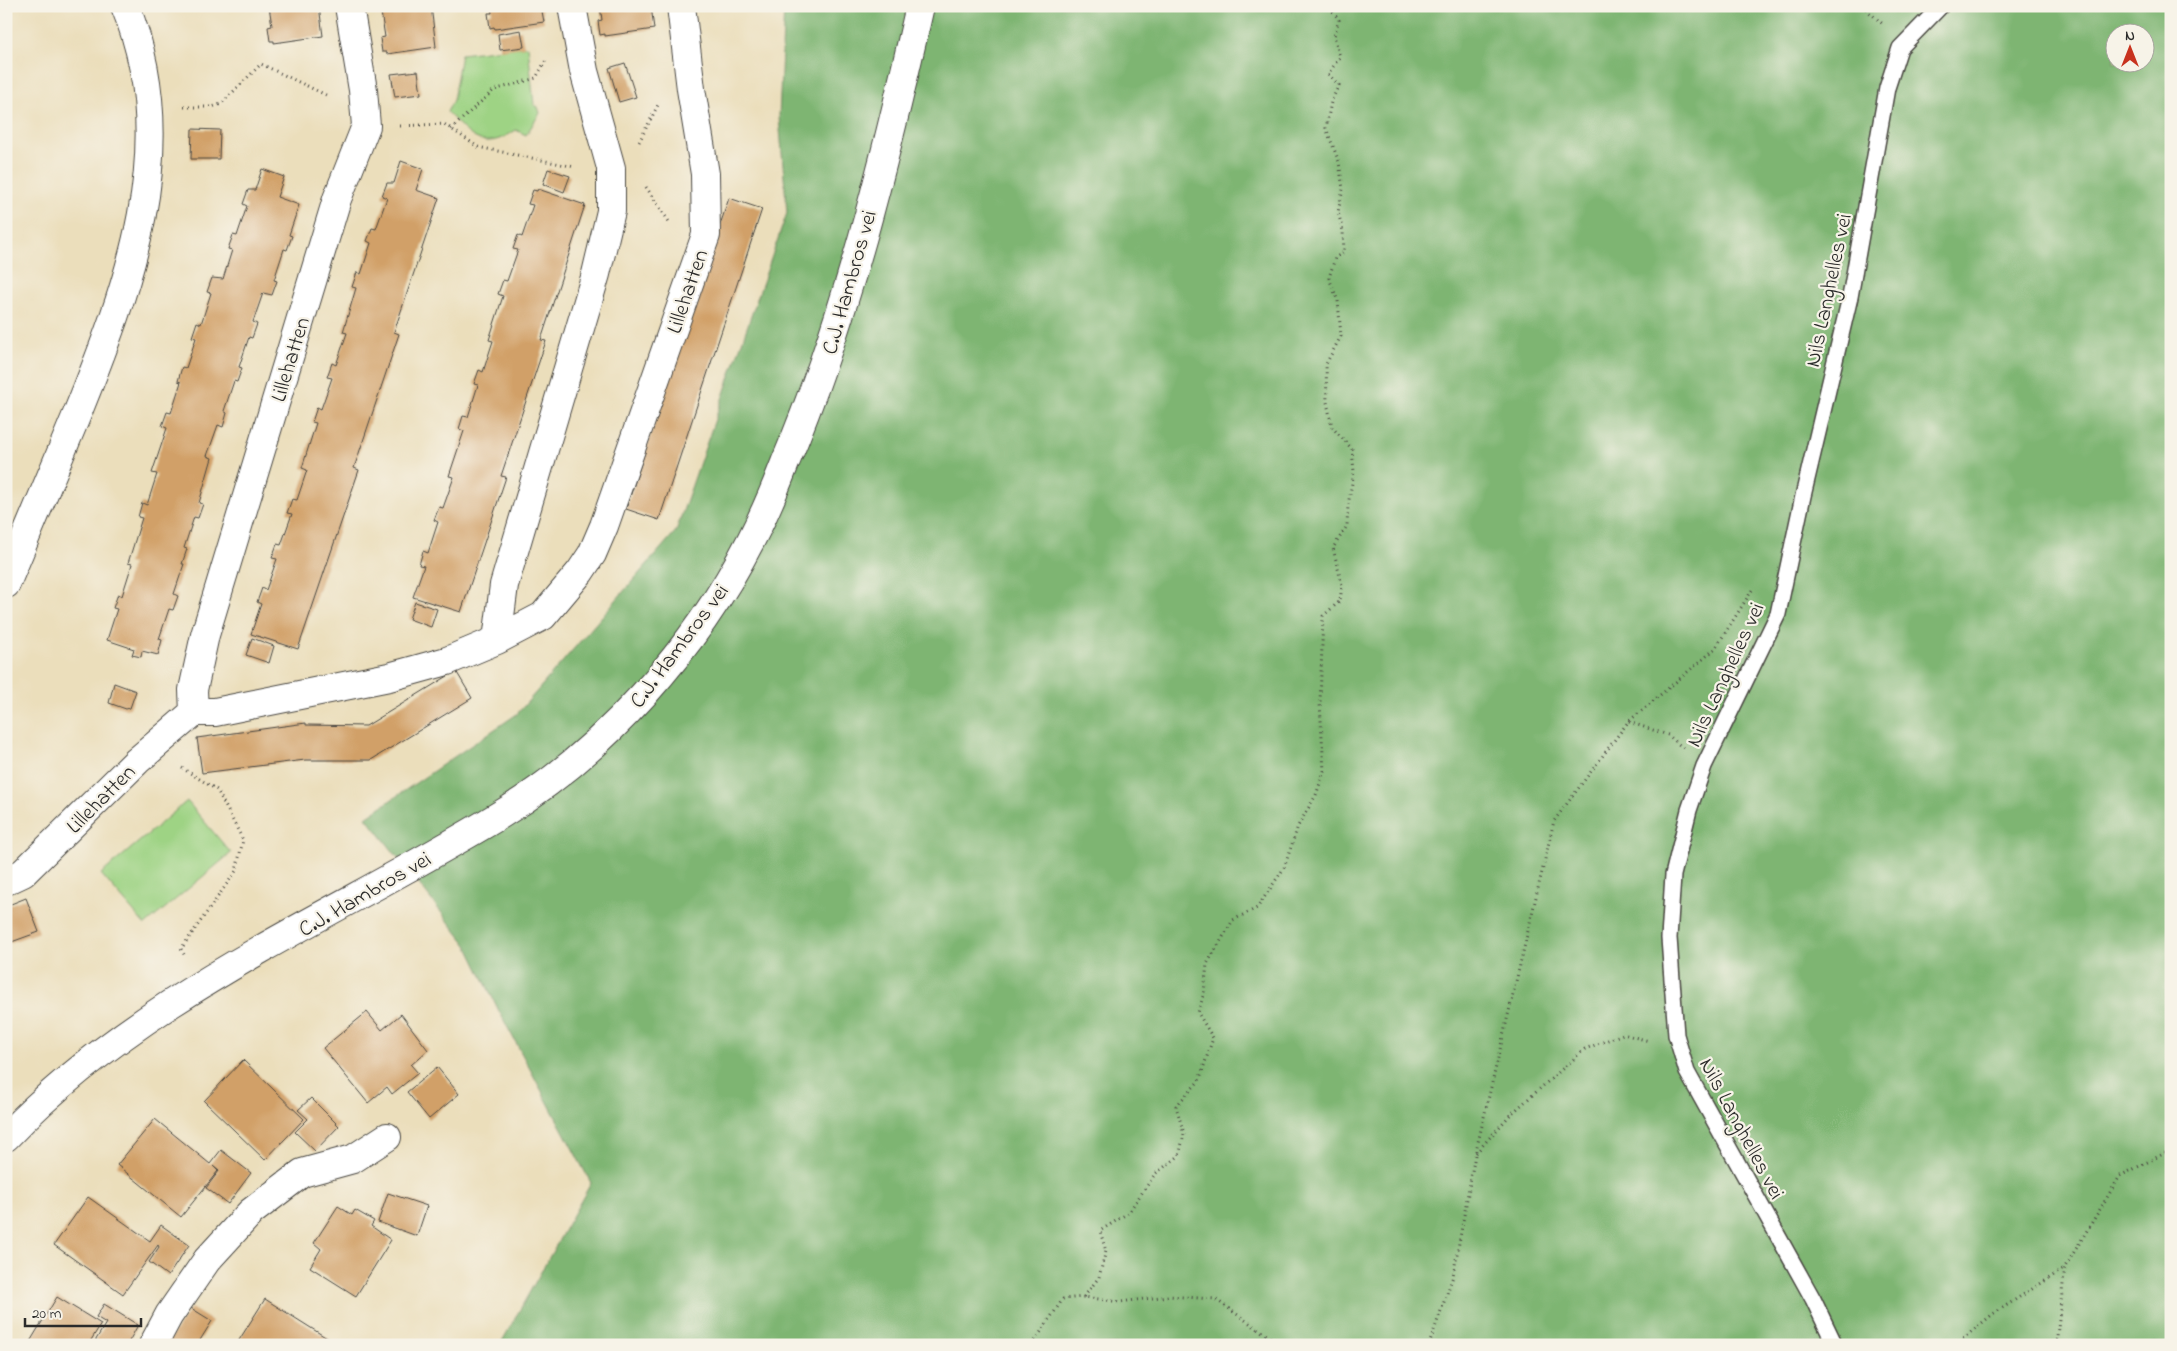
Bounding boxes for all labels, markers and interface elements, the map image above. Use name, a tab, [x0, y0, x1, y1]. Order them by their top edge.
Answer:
north arrow	[2104, 22, 2154, 72]
text: N	[2125, 26, 2135, 47]
street label: C.J. Hambros vei	[815, 207, 887, 359]
street label: Nils Langhelles vei	[1798, 211, 1863, 371]
street label: Lillehatten	[660, 246, 718, 338]
street label: Lillehatten	[264, 314, 320, 406]
street label: C.J. Hambros vei	[623, 578, 738, 716]
street label: Nils Langhelles vei	[1679, 598, 1775, 753]
street label: Lillehatten	[60, 758, 144, 842]
street label: C.J. Hambros vei	[293, 845, 438, 947]
street label: Nils Langhelles vei	[1689, 1053, 1791, 1206]
scale bar	[25, 1296, 141, 1328]
text: 20 m	[32, 1303, 62, 1325]

